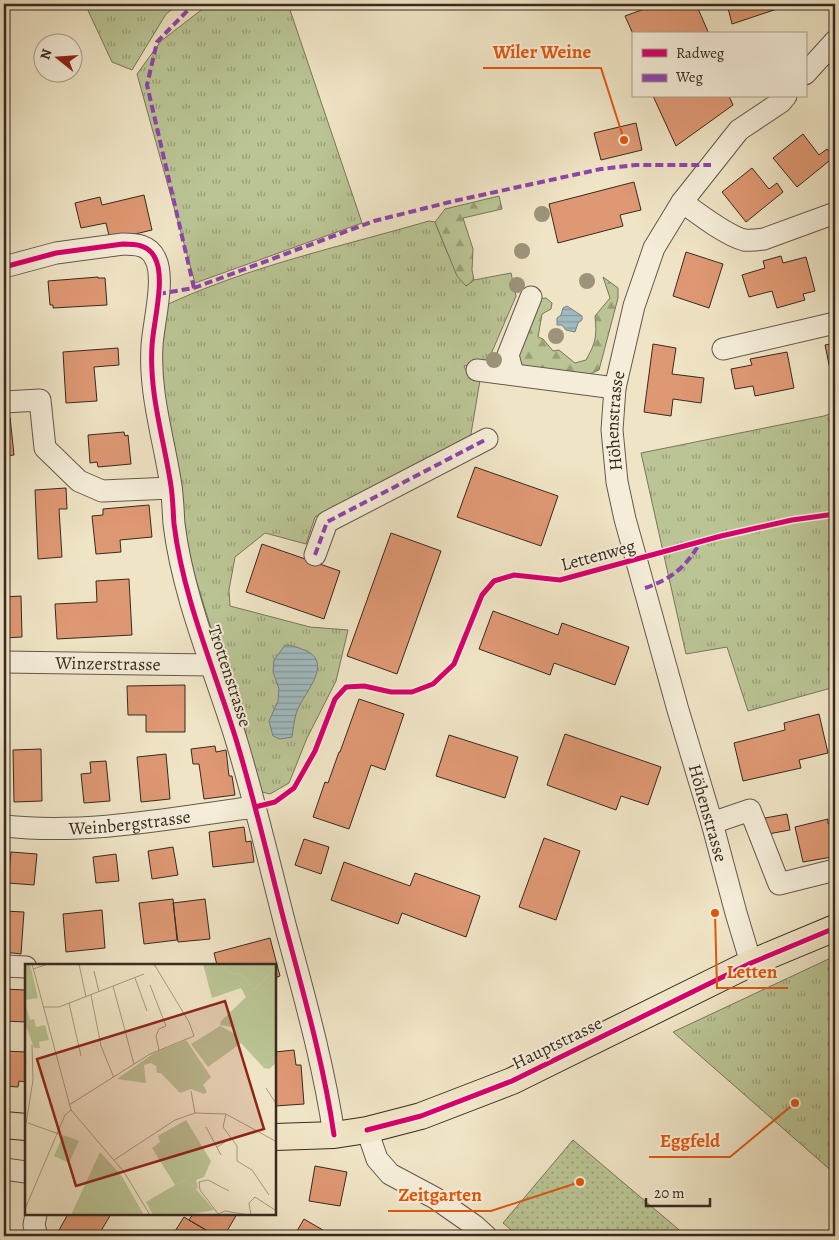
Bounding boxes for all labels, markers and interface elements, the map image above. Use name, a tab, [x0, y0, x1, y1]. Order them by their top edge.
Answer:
north arrow	[32, 32, 82, 82]
legend	[632, 32, 806, 98]
callout: Wiler Weine	[483, 34, 601, 68]
text: Wiler Weine	[492, 39, 591, 65]
text: Radweg	[676, 43, 725, 63]
text: N	[35, 47, 57, 62]
text: Weg	[675, 67, 703, 87]
street label: Höhenstrasse	[600, 368, 631, 472]
street label: Lettenweg	[558, 534, 638, 576]
street label: Trottenstrasse	[202, 622, 258, 730]
street label: Winzerstrasse	[54, 651, 161, 676]
street label: Höhenstrasse	[683, 761, 733, 865]
street label: Weinbergstrasse	[67, 804, 192, 840]
callout: Letten	[717, 954, 788, 988]
text: Letten	[727, 959, 778, 985]
inset map	[25, 964, 276, 1215]
street label: Hauptstrasse	[508, 1011, 606, 1075]
callout: Eggfeld	[649, 1123, 730, 1157]
text: Eggfeld	[660, 1128, 721, 1154]
scale bar	[646, 1175, 710, 1207]
callout: Zeitgarten	[388, 1177, 491, 1211]
text: Zeitgarten	[398, 1182, 482, 1208]
text: 20 m	[654, 1183, 685, 1203]

